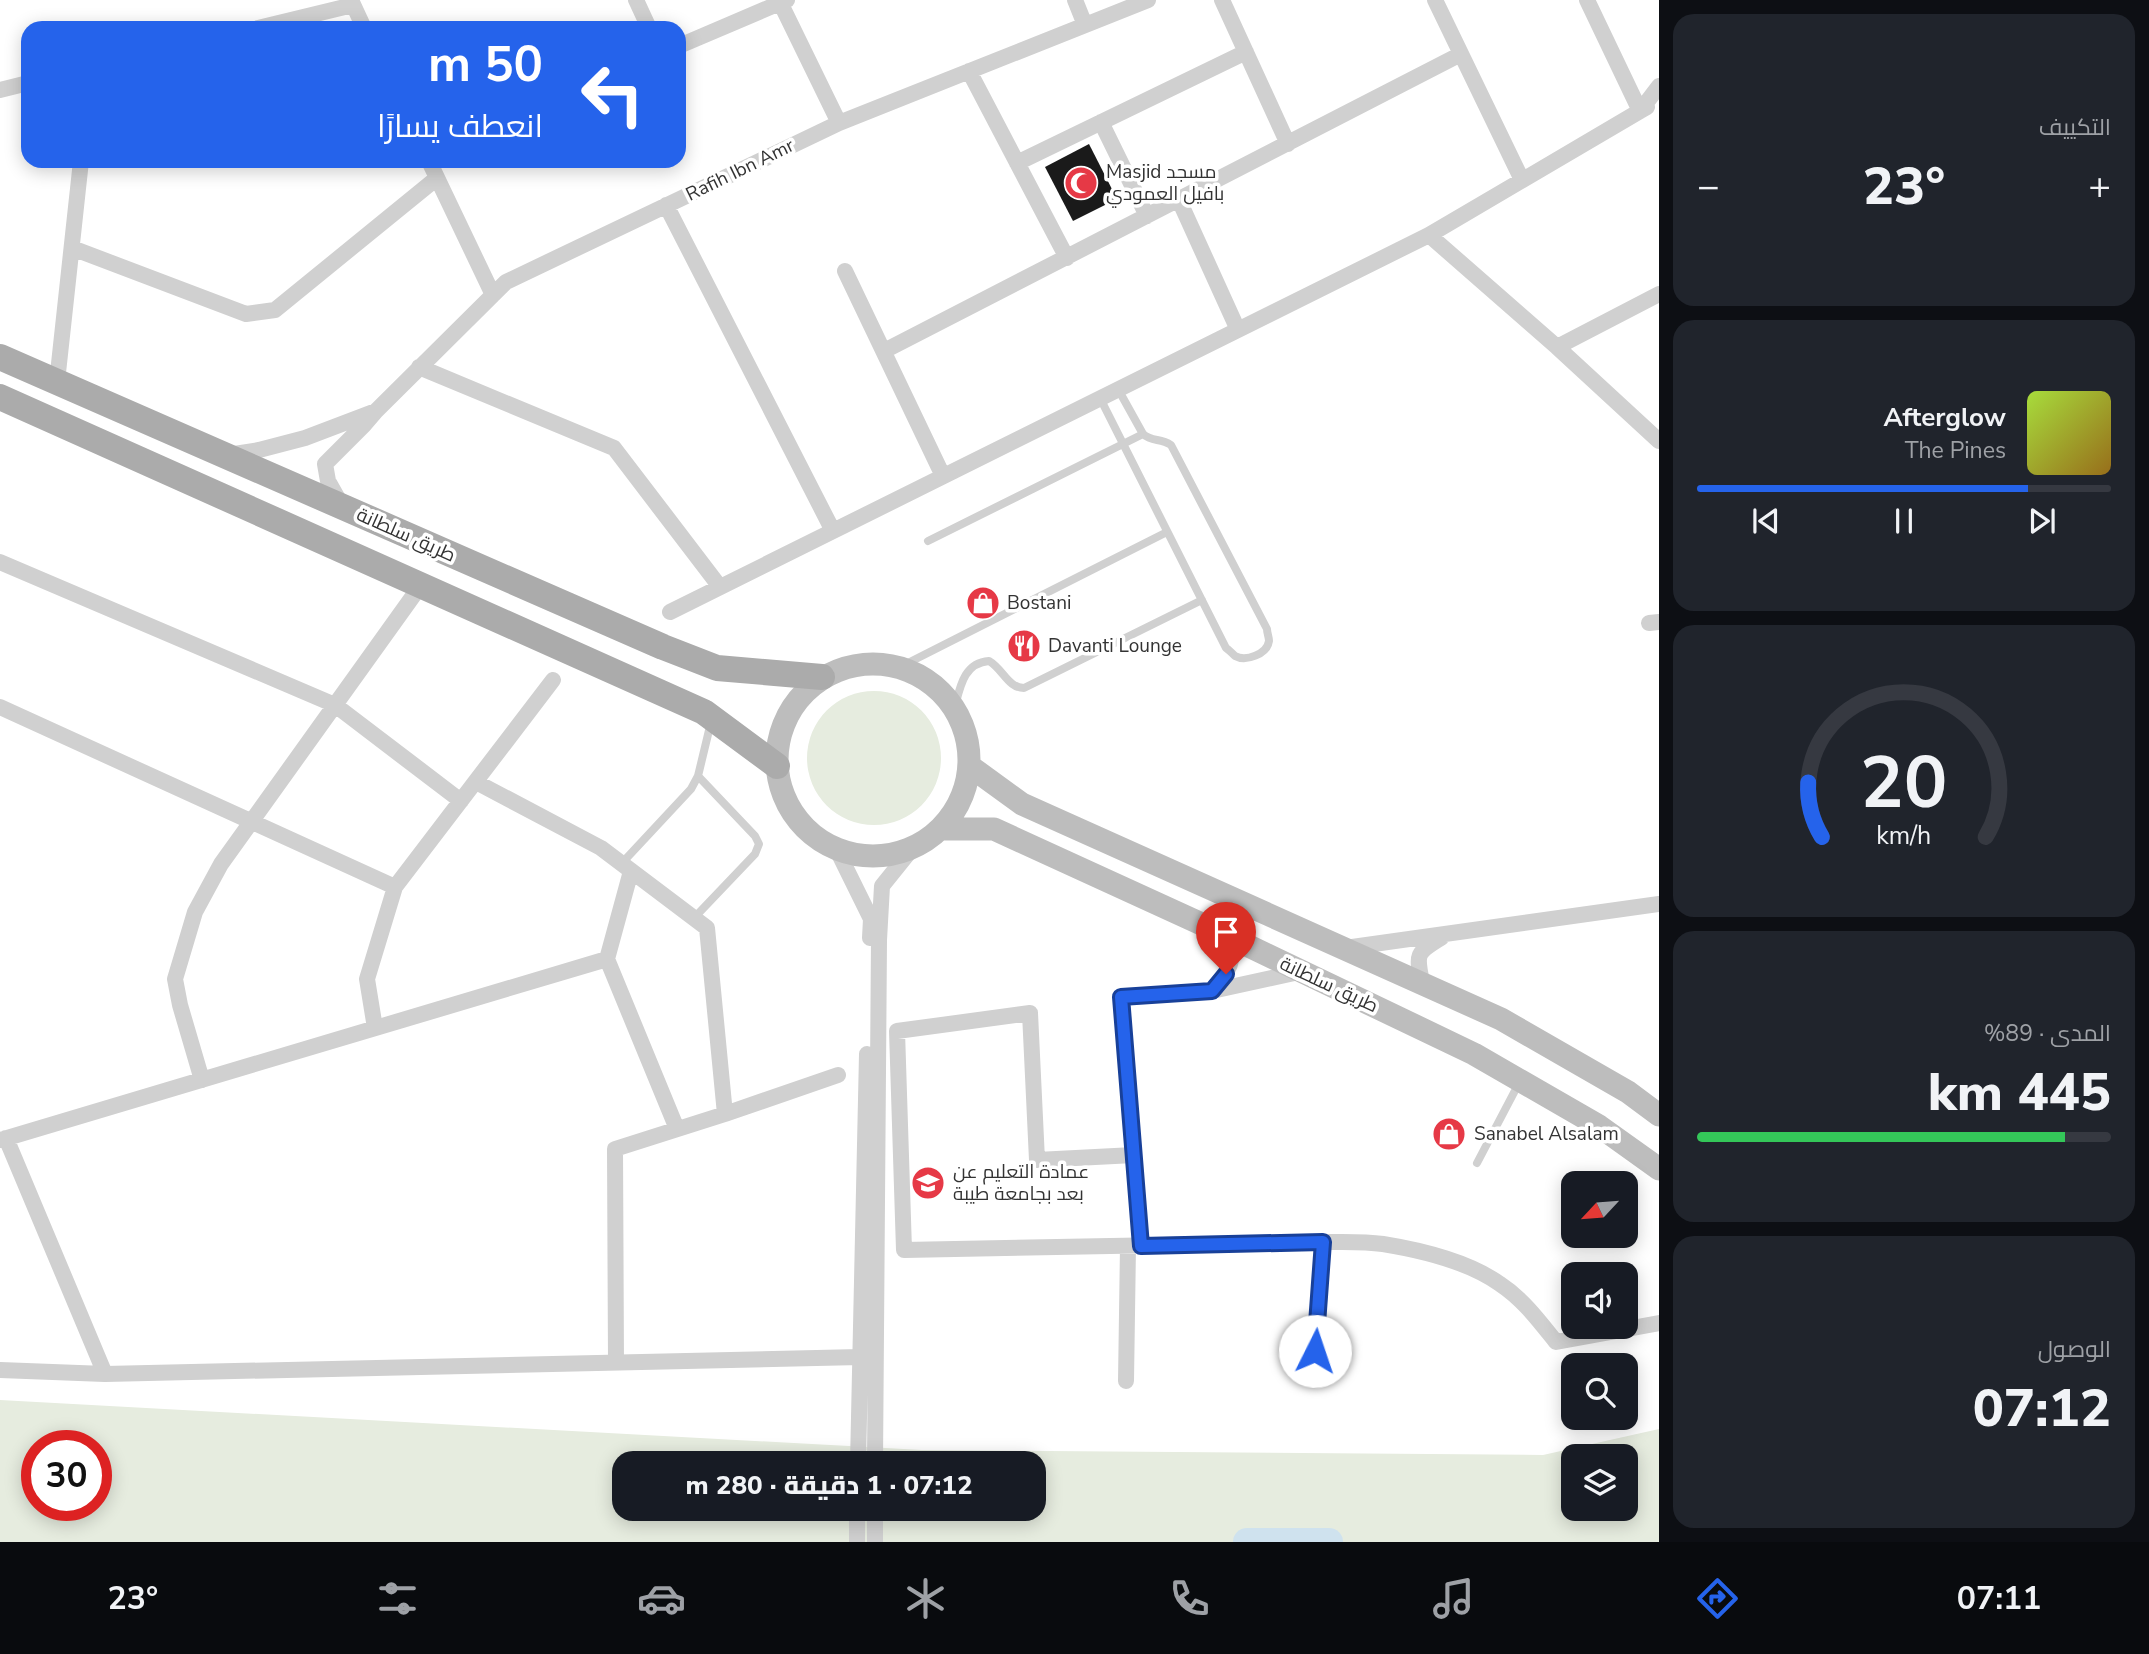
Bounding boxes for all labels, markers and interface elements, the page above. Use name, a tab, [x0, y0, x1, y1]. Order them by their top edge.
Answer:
text: 50 m	[428, 31, 543, 98]
icon: left	[567, 49, 658, 140]
text: انعطف يسارًا	[377, 105, 543, 148]
text: التكييف	[2039, 112, 2111, 143]
street label: Rafih Ibn Amr	[681, 132, 799, 207]
text: 23°	[1863, 151, 1945, 222]
place label: Masjid مسجد بافيل العمودي	[1106, 159, 1224, 208]
text: −	[1697, 161, 1720, 212]
text: +	[2088, 161, 2111, 212]
mosque icon: Masjid مسجد بافيل العمودي	[1062, 164, 1100, 202]
text: Afterglow	[1883, 400, 2006, 435]
text: The Pines	[1905, 435, 2006, 466]
street label: طريق سلطانة	[352, 502, 460, 568]
icon: previous	[1747, 502, 1785, 540]
icon: pause	[1885, 502, 1923, 540]
icon: next	[2023, 502, 2061, 540]
shop icon: Bostani	[964, 584, 1002, 622]
place label: Bostani	[1007, 590, 1071, 616]
restaurant icon: Davanti Lounge	[1005, 627, 1043, 665]
place label: Davanti Lounge	[1048, 633, 1182, 659]
text: 20	[1860, 733, 1948, 833]
text: km/h	[1876, 819, 1932, 853]
pin	[1196, 902, 1256, 974]
icon: arrive	[1207, 913, 1245, 951]
street label: طريق سلطانة	[1276, 951, 1382, 1019]
text: المدى · 89%	[1984, 1018, 2111, 1049]
text: 445 km	[1928, 1057, 2111, 1128]
shop icon: Sanabel Alsalam	[1430, 1115, 1468, 1153]
place label: Sanabel Alsalam	[1474, 1121, 1619, 1147]
place label: عمادة التعليم عن بعد بجامعة طيبة	[953, 1159, 1089, 1207]
school or university icon: عمادة التعليم عن بعد بجامعة طيبة	[909, 1164, 947, 1202]
north arrow	[1561, 1171, 1638, 1248]
map controls	[1561, 1171, 1638, 1521]
button: sound	[1561, 1262, 1638, 1339]
position arrow	[1278, 1314, 1352, 1388]
text: الوصول	[2038, 1334, 2111, 1365]
button: search	[1561, 1353, 1638, 1430]
text: 07:12	[1973, 1373, 2111, 1444]
speed limit sign: 30	[21, 1430, 112, 1521]
button: layers	[1561, 1444, 1638, 1521]
text: 07:12 · 1 دقيقة · 280 m	[685, 1468, 973, 1503]
icon: filters	[373, 1574, 422, 1623]
icon: car	[637, 1574, 686, 1623]
icon: climate	[901, 1574, 950, 1623]
icon: phone	[1165, 1574, 1214, 1623]
icon: music	[1429, 1574, 1478, 1623]
icon: directions	[1693, 1574, 1742, 1623]
text: 23°	[108, 1577, 158, 1620]
text: 07:11	[1957, 1577, 2042, 1620]

